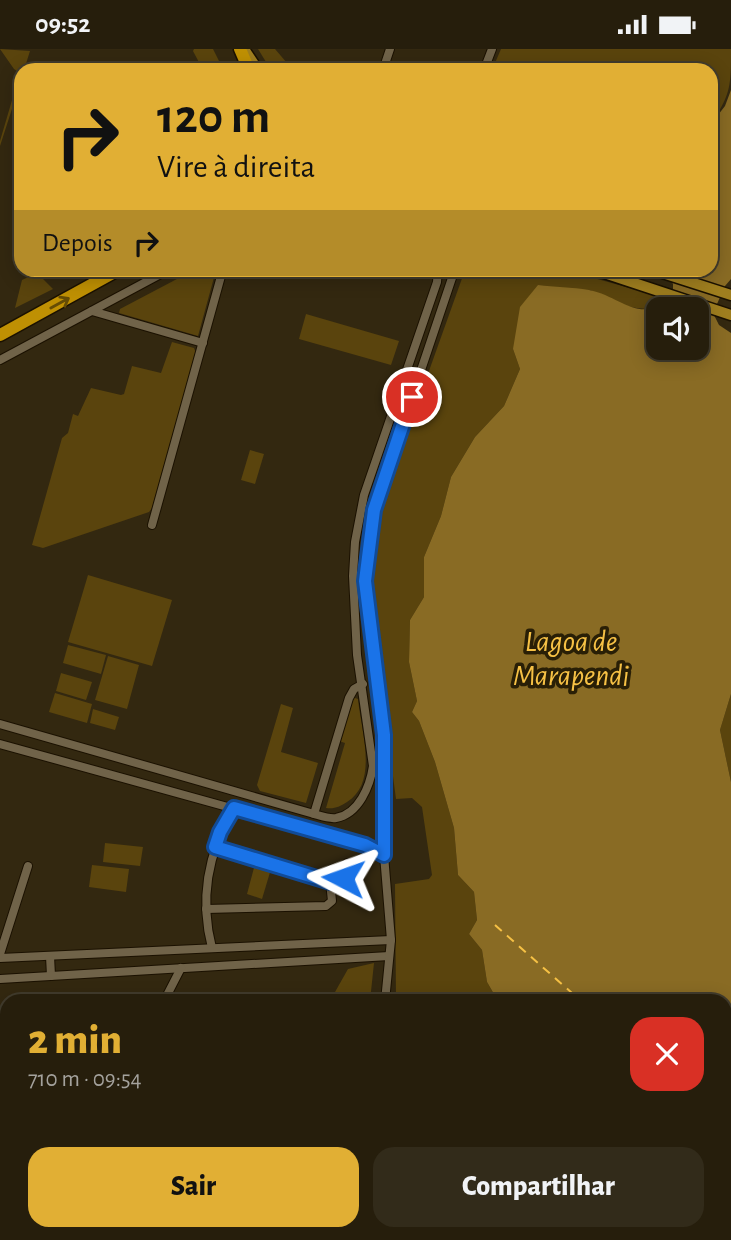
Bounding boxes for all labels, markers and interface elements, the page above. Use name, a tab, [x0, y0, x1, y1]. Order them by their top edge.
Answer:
text: 09:52	[35, 11, 91, 37]
icon: right	[42, 91, 133, 182]
text: 120 m	[157, 93, 270, 142]
text: Vire à direita	[157, 151, 315, 183]
icon: right	[127, 224, 165, 262]
text: Depois	[42, 230, 113, 256]
one-way arrow	[50, 296, 70, 310]
map controls	[646, 297, 709, 360]
button: sound	[646, 297, 709, 360]
pin	[382, 367, 442, 427]
icon: arrive	[393, 378, 431, 416]
water label: Lagoa de Marapendi	[513, 627, 629, 691]
position arrow	[306, 841, 380, 915]
button: close	[630, 1017, 704, 1091]
text: 2 min	[28, 1019, 122, 1061]
text: 710 m · 09:54	[28, 1068, 142, 1091]
button: Sair	[28, 1147, 359, 1227]
button: Compartilhar	[373, 1147, 704, 1227]

